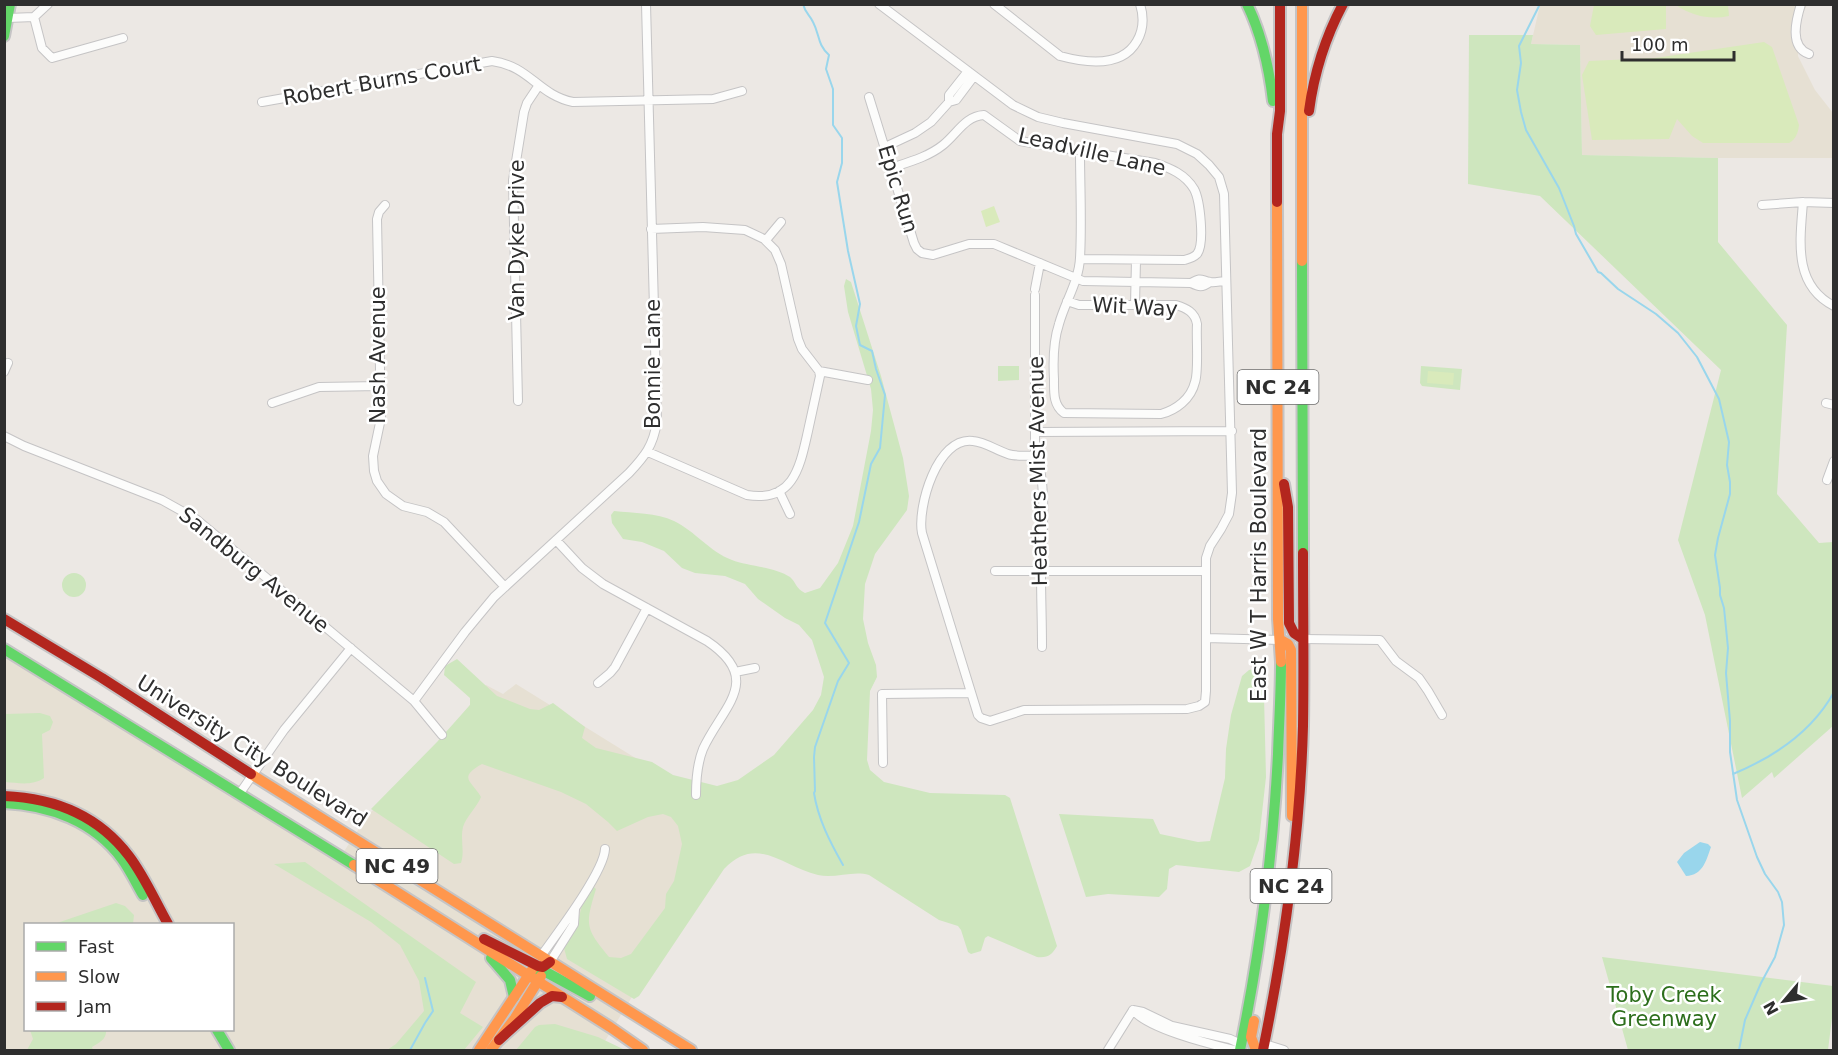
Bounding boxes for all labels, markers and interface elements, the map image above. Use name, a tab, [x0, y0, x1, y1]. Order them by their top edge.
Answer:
scale bar	[1622, 24, 1734, 62]
text: 100 m	[1631, 34, 1689, 55]
street label: Robert Burns Court	[281, 52, 483, 110]
street label: Leadville Lane	[1016, 123, 1168, 181]
street label: Epic Run	[873, 142, 923, 236]
street label: Van Dyke Drive	[505, 159, 529, 321]
street label: Nash Avenue	[366, 286, 390, 424]
street label: Wit Way	[1092, 293, 1178, 321]
street label: Bonnie Lane	[641, 299, 665, 429]
street label: Heathers Mist Avenue	[1024, 356, 1052, 586]
road number: NC 24	[1238, 370, 1318, 404]
street label: East W T Harris Boulevard	[1247, 428, 1271, 702]
street label: Sandburg Avenue	[174, 502, 334, 638]
street label: University City Boulevard	[133, 670, 371, 832]
road number: NC 49	[356, 849, 438, 883]
road number: NC 24	[1250, 869, 1332, 903]
legend	[24, 923, 234, 1031]
text: Fast	[78, 936, 114, 957]
text: Slow	[78, 966, 120, 987]
north arrow	[1754, 971, 1814, 1031]
park label: Toby Creek Greenway	[1605, 983, 1723, 1031]
text: Jam	[77, 996, 112, 1017]
text: N	[1760, 998, 1783, 1018]

